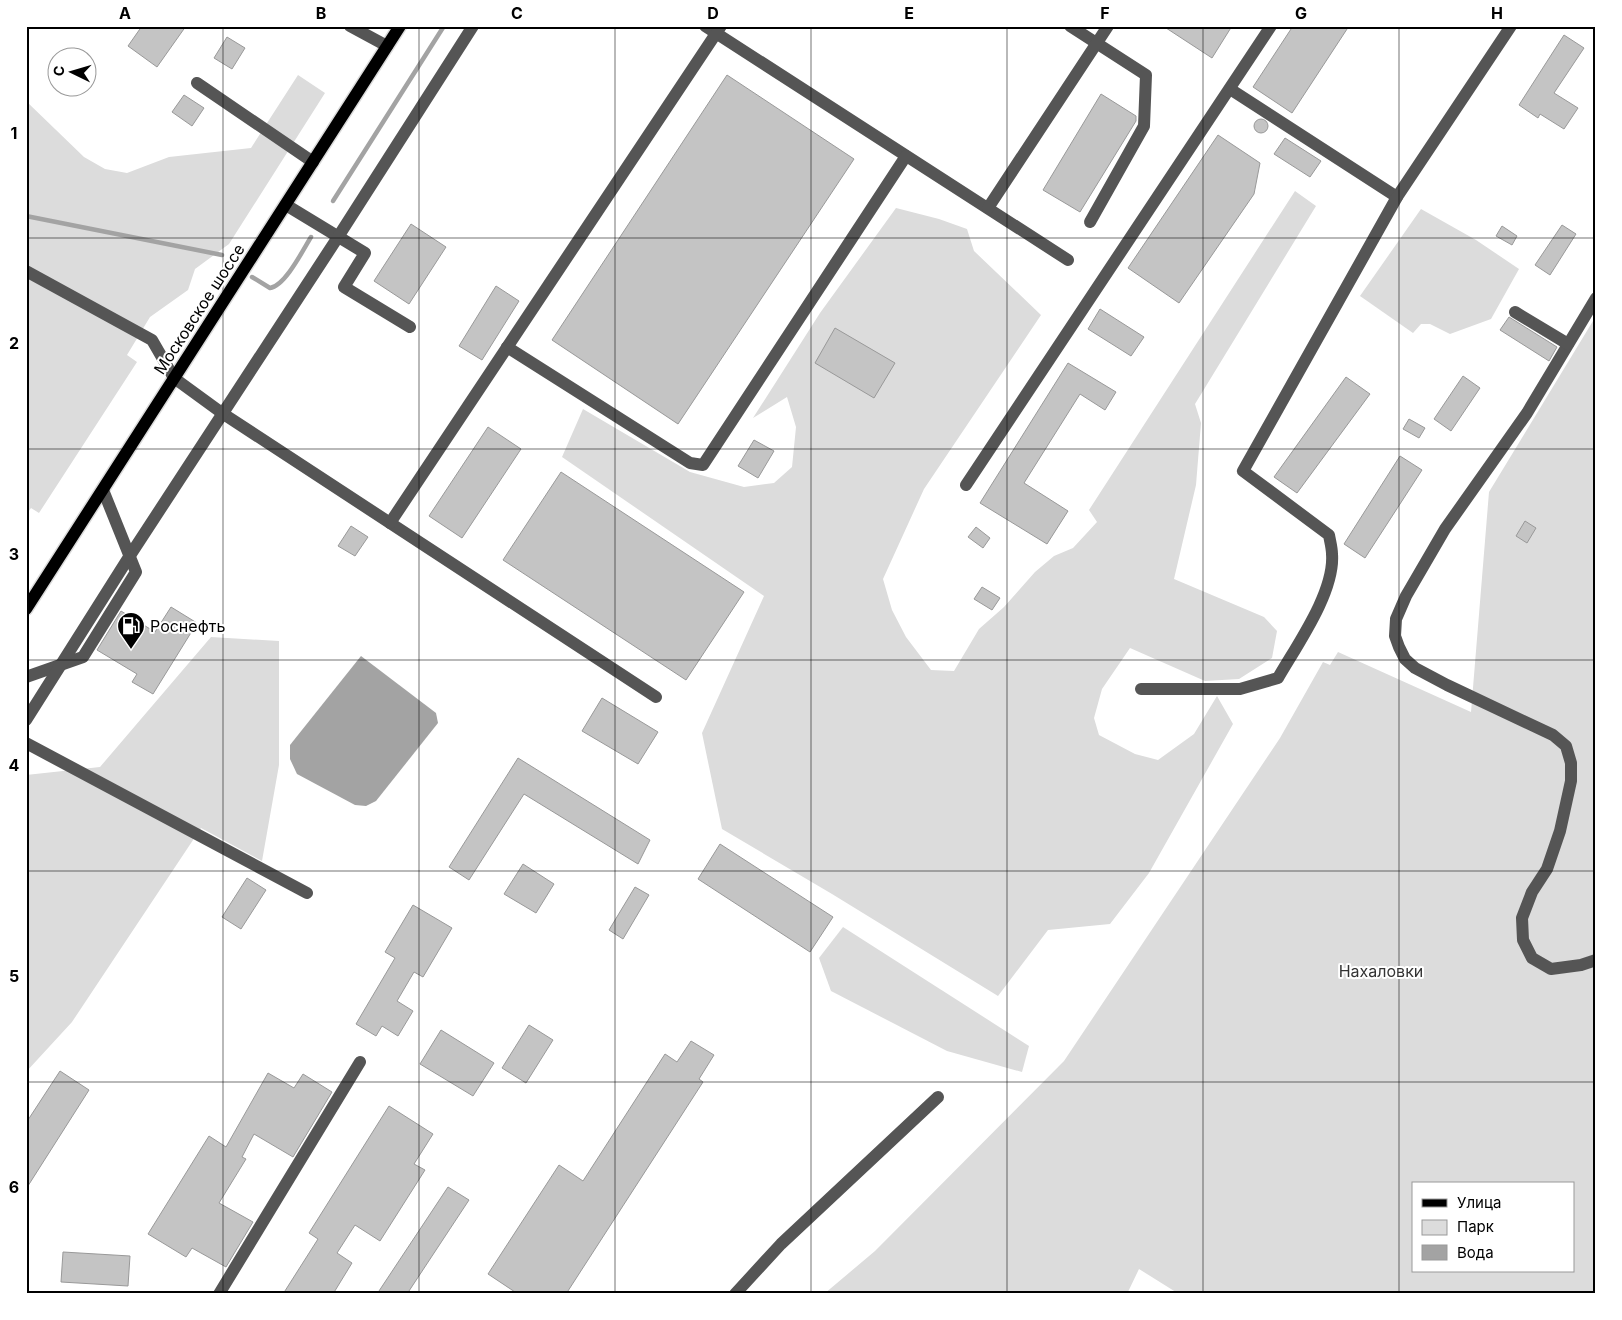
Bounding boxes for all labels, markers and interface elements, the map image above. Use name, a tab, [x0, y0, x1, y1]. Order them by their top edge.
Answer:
text: A	[119, 3, 131, 23]
text: B	[316, 3, 326, 23]
text: C	[511, 3, 523, 23]
text: D	[707, 3, 719, 23]
text: E	[904, 3, 914, 23]
text: F	[1100, 3, 1110, 23]
text: G	[1295, 3, 1307, 23]
text: H	[1491, 3, 1503, 23]
north arrow	[48, 48, 98, 98]
text: С	[50, 65, 67, 77]
text: 1	[11, 123, 17, 143]
street label: Московское шоссе	[149, 240, 249, 378]
text: 2	[9, 333, 19, 353]
text: 3	[9, 544, 19, 564]
fuel station icon: Роснефть	[116, 611, 146, 650]
place label: Роснефть	[150, 616, 225, 636]
text: 4	[9, 755, 20, 775]
park label: Нахаловки	[1339, 961, 1423, 981]
text: 5	[9, 966, 19, 986]
text: 6	[9, 1177, 19, 1197]
legend	[1412, 1182, 1574, 1272]
text: Улица	[1457, 1193, 1501, 1212]
text: Парк	[1457, 1217, 1494, 1236]
text: Вода	[1457, 1243, 1494, 1262]

